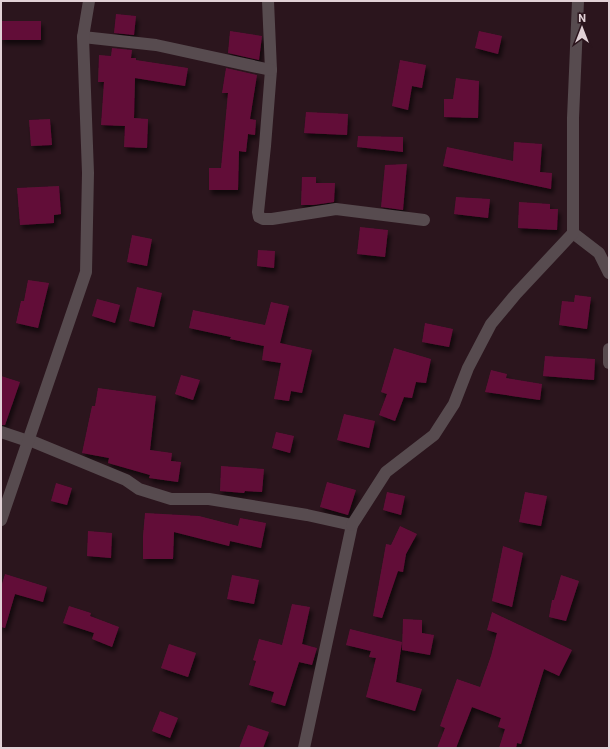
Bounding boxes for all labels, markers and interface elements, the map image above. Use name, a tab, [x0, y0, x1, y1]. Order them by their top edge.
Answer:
north arrow	[562, 8, 602, 48]
text: N	[578, 12, 586, 25]

